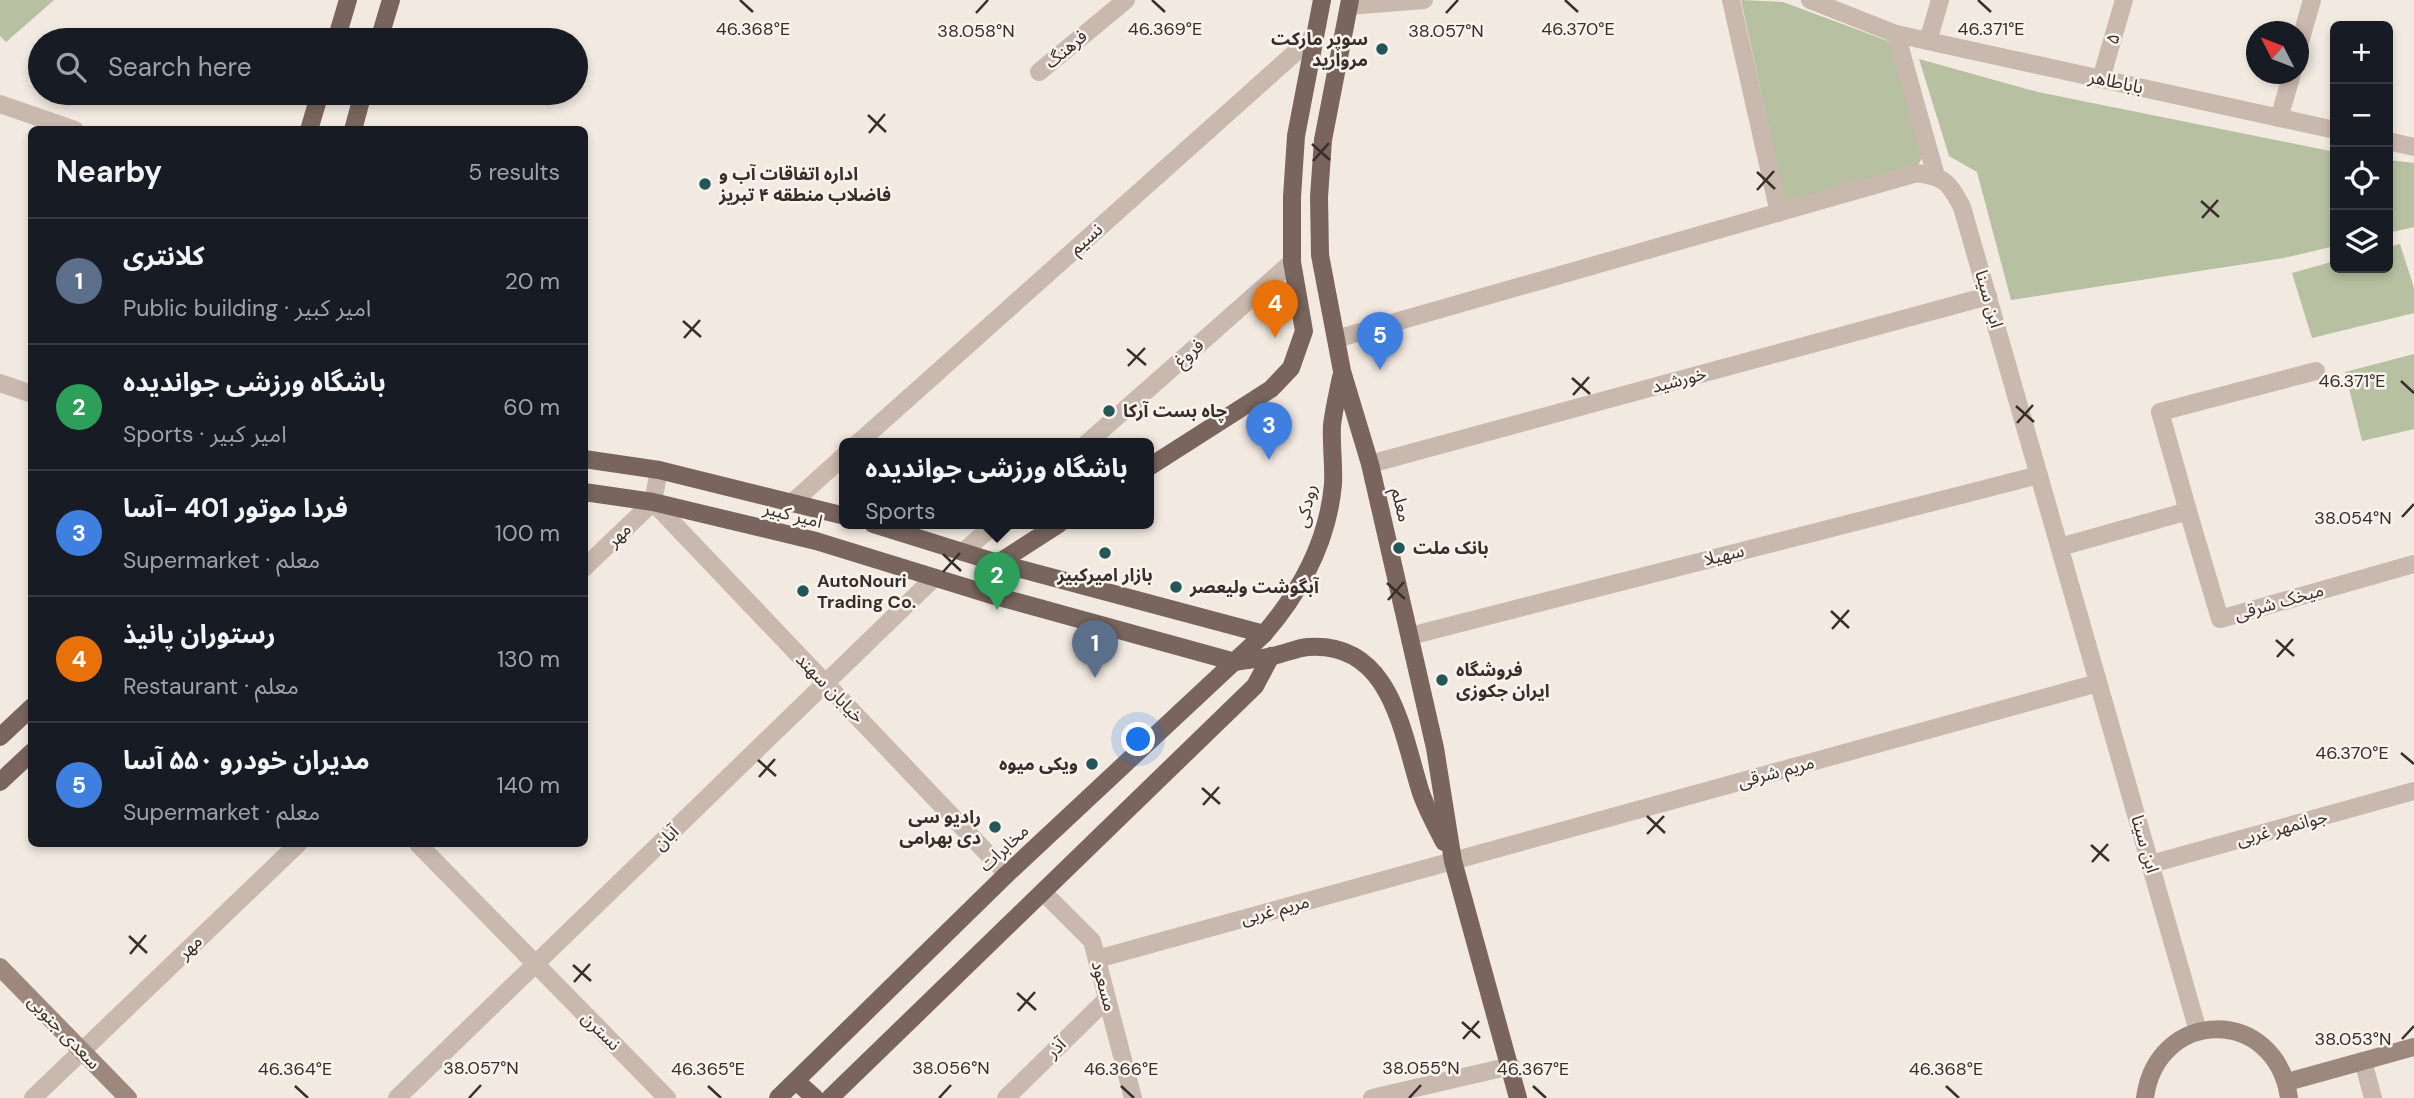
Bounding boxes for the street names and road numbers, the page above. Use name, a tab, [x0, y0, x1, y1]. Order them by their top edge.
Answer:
street label: فرهنگ	[1040, 24, 1092, 74]
street label: ۵	[2100, 31, 2126, 47]
street label: باباطاهر	[2086, 64, 2145, 99]
street label: نسیم	[1064, 218, 1108, 261]
street label: ابن سینا	[1969, 267, 2009, 331]
street label: فروغ	[1169, 333, 1210, 374]
street label: خورشید	[1649, 361, 1709, 399]
street label: رودکی	[1290, 482, 1322, 530]
street label: معلم	[1384, 486, 1417, 525]
street label: امیر کبیر	[760, 496, 825, 534]
street label: مهر	[601, 517, 637, 553]
street label: سهیلا	[1701, 538, 1747, 572]
street label: میخک شرقی	[2231, 578, 2327, 626]
street label: خیابان سهند	[791, 648, 869, 728]
street label: مریم شرقی	[1735, 750, 1817, 795]
street label: جوانمهر غربی	[2234, 804, 2330, 852]
street label: ابن سینا	[2125, 812, 2165, 876]
street label: مخابرات	[974, 819, 1034, 877]
street label: آبان	[648, 820, 684, 856]
street label: مریم غربی	[1238, 889, 1312, 932]
street label: مهر	[172, 929, 208, 965]
street label: مسعود	[1086, 958, 1122, 1014]
street label: سعدى جنوبی	[22, 990, 106, 1074]
street label: نسترن	[576, 1006, 626, 1056]
street label: آذر	[1040, 1032, 1072, 1064]

